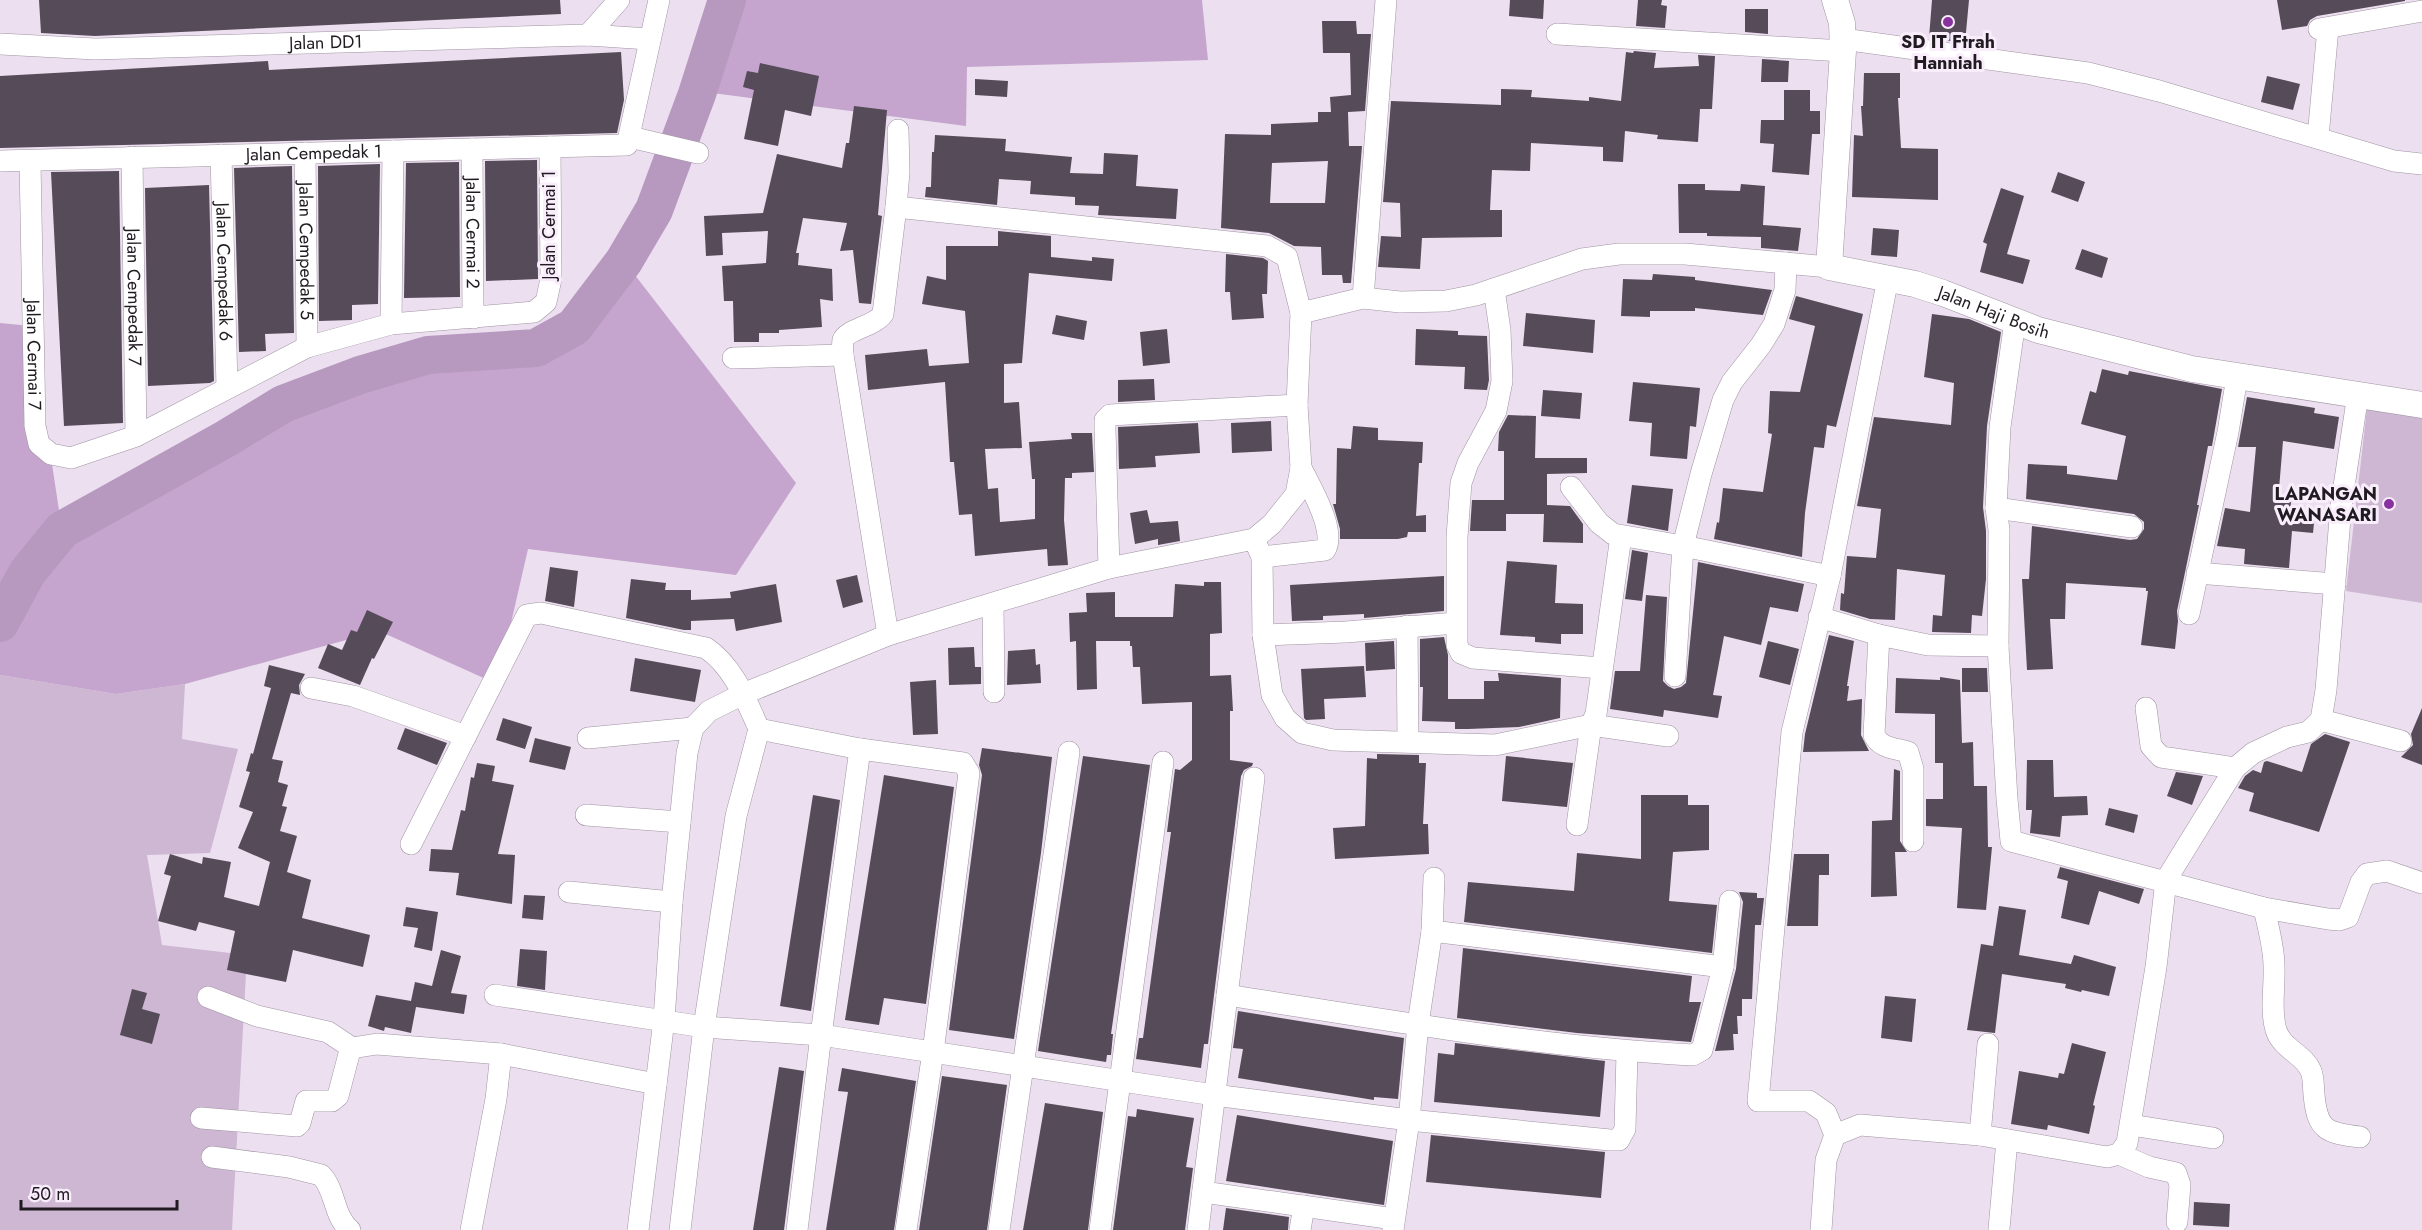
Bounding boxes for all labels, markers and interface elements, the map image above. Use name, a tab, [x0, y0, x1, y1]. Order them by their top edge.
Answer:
marker: SD IT Ftrah Hanniah	[1941, 15, 1955, 29]
street label: Jalan DD1	[287, 28, 363, 57]
place label: SD IT Ftrah Hanniah	[1901, 29, 1995, 76]
street label: Jalan Cempedak 1	[243, 138, 382, 168]
street label: Jalan Cermai 1	[536, 170, 562, 282]
street label: Jalan Cermai 2	[459, 175, 486, 289]
street label: Jalan Cempedak 5	[292, 180, 320, 320]
street label: Jalan Cempedak 6	[209, 200, 239, 342]
street label: Jalan Cempedak 7	[120, 226, 148, 367]
street label: Jalan Haji Bosih	[1933, 279, 2052, 345]
street label: Jalan Cermai 7	[20, 297, 48, 411]
place label: LAPANGAN WANASARI	[2275, 481, 2377, 528]
marker: LAPANGAN WANASARI	[2382, 497, 2396, 511]
scale bar	[21, 1173, 177, 1211]
text: 50 m	[30, 1181, 70, 1207]

